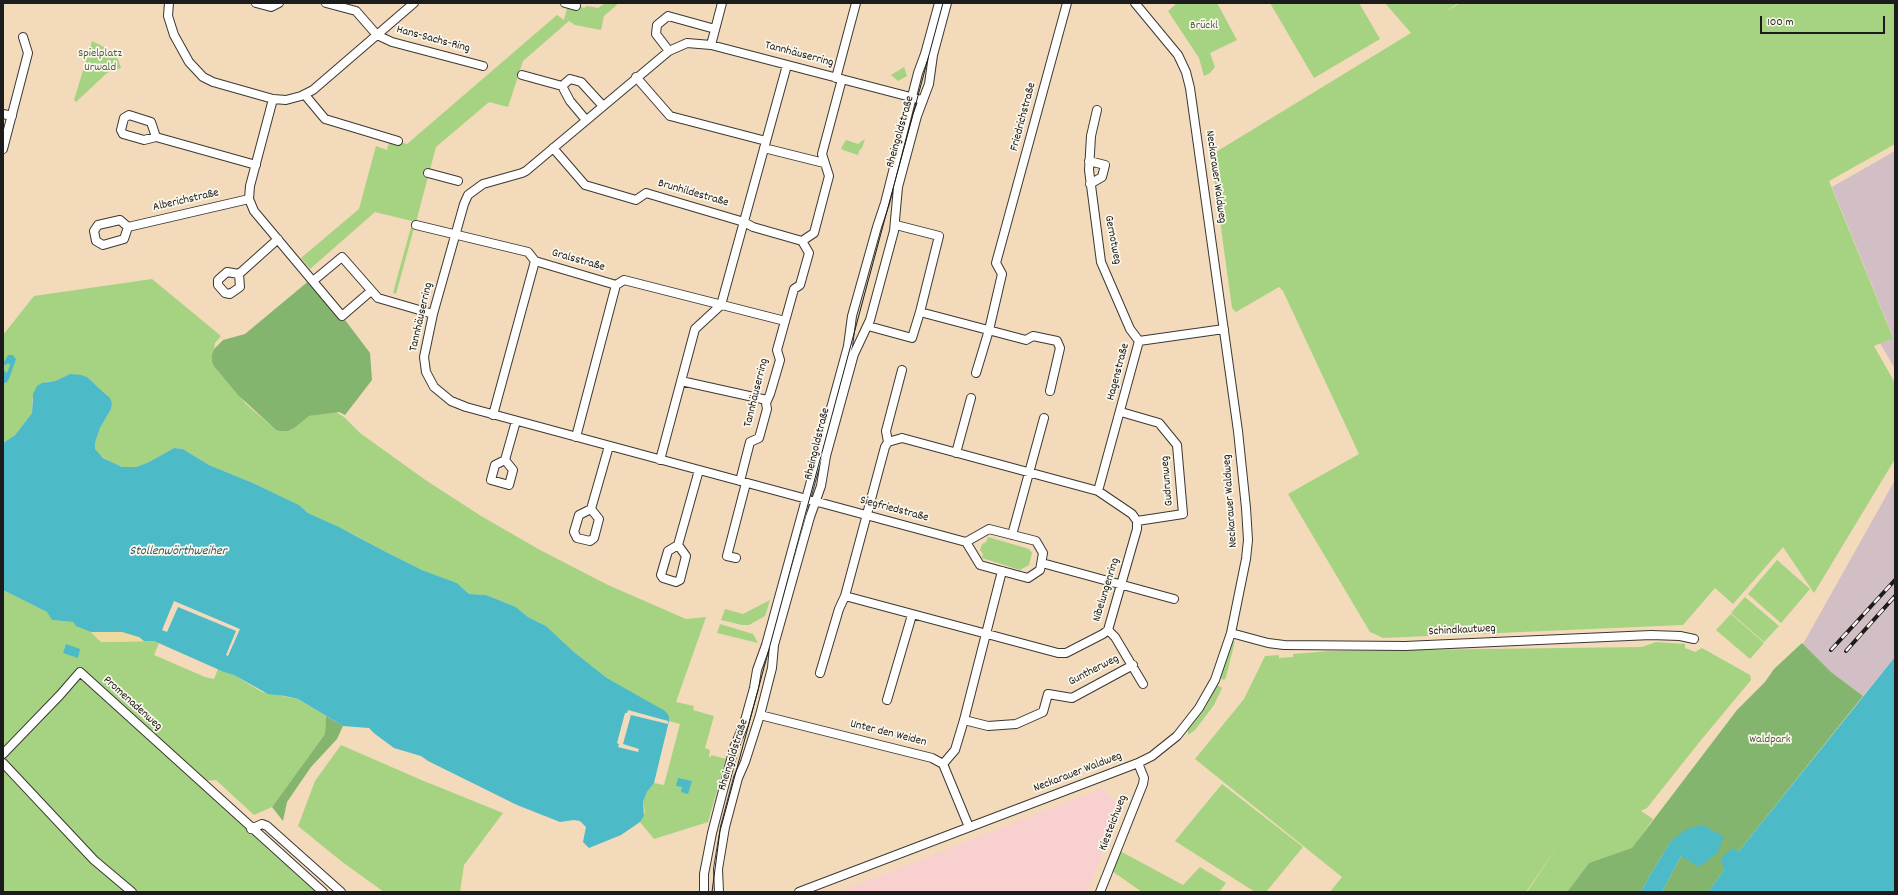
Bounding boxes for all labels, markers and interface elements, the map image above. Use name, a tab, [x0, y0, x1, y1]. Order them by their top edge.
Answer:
scale bar	[1762, 8, 1887, 34]
text: 100 m	[1767, 14, 1794, 31]
park label: Brückl	[1190, 19, 1218, 33]
street label: Hans-Sachs-Ring	[395, 23, 471, 57]
street label: Tannhäuserring	[763, 39, 835, 71]
park label: Spielplatz Urwald	[78, 47, 122, 75]
street label: Friedrichstraße	[1008, 81, 1040, 153]
street label: Rheingoldstraße	[884, 94, 918, 170]
street label: Neckarauer Waldweg	[1201, 130, 1229, 224]
street label: Brunhildestraße	[656, 177, 730, 211]
street label: Alberichstraße	[152, 186, 220, 216]
street label: Gernotweg	[1100, 214, 1124, 266]
street label: Gralsstraße	[550, 247, 606, 275]
street label: Tannhäuserring	[407, 281, 437, 353]
street label: Hagenstraße	[1104, 342, 1134, 402]
street label: Tannhäuserring	[741, 357, 773, 429]
street label: Rheingoldstraße	[802, 406, 834, 482]
street label: Neckarauer Waldweg	[1221, 454, 1241, 548]
street label: Gudrunweg	[1159, 455, 1177, 507]
street label: Siegfriedstraße	[858, 494, 930, 526]
water label: Stollenwörthweiher	[130, 544, 226, 560]
street label: Nibelungenring	[1091, 556, 1123, 624]
street label: Schindkautweg	[1428, 622, 1496, 640]
street label: Guntherweg	[1066, 652, 1122, 690]
street label: Promenadenweg	[99, 674, 165, 734]
street label: Rheingoldstraße	[716, 718, 752, 792]
street label: Unter den Weiden	[848, 718, 928, 750]
park label: Waldpark	[1749, 733, 1791, 747]
street label: Neckarauer Waldweg	[1032, 750, 1124, 796]
street label: Kiesteichweg	[1097, 793, 1131, 853]

